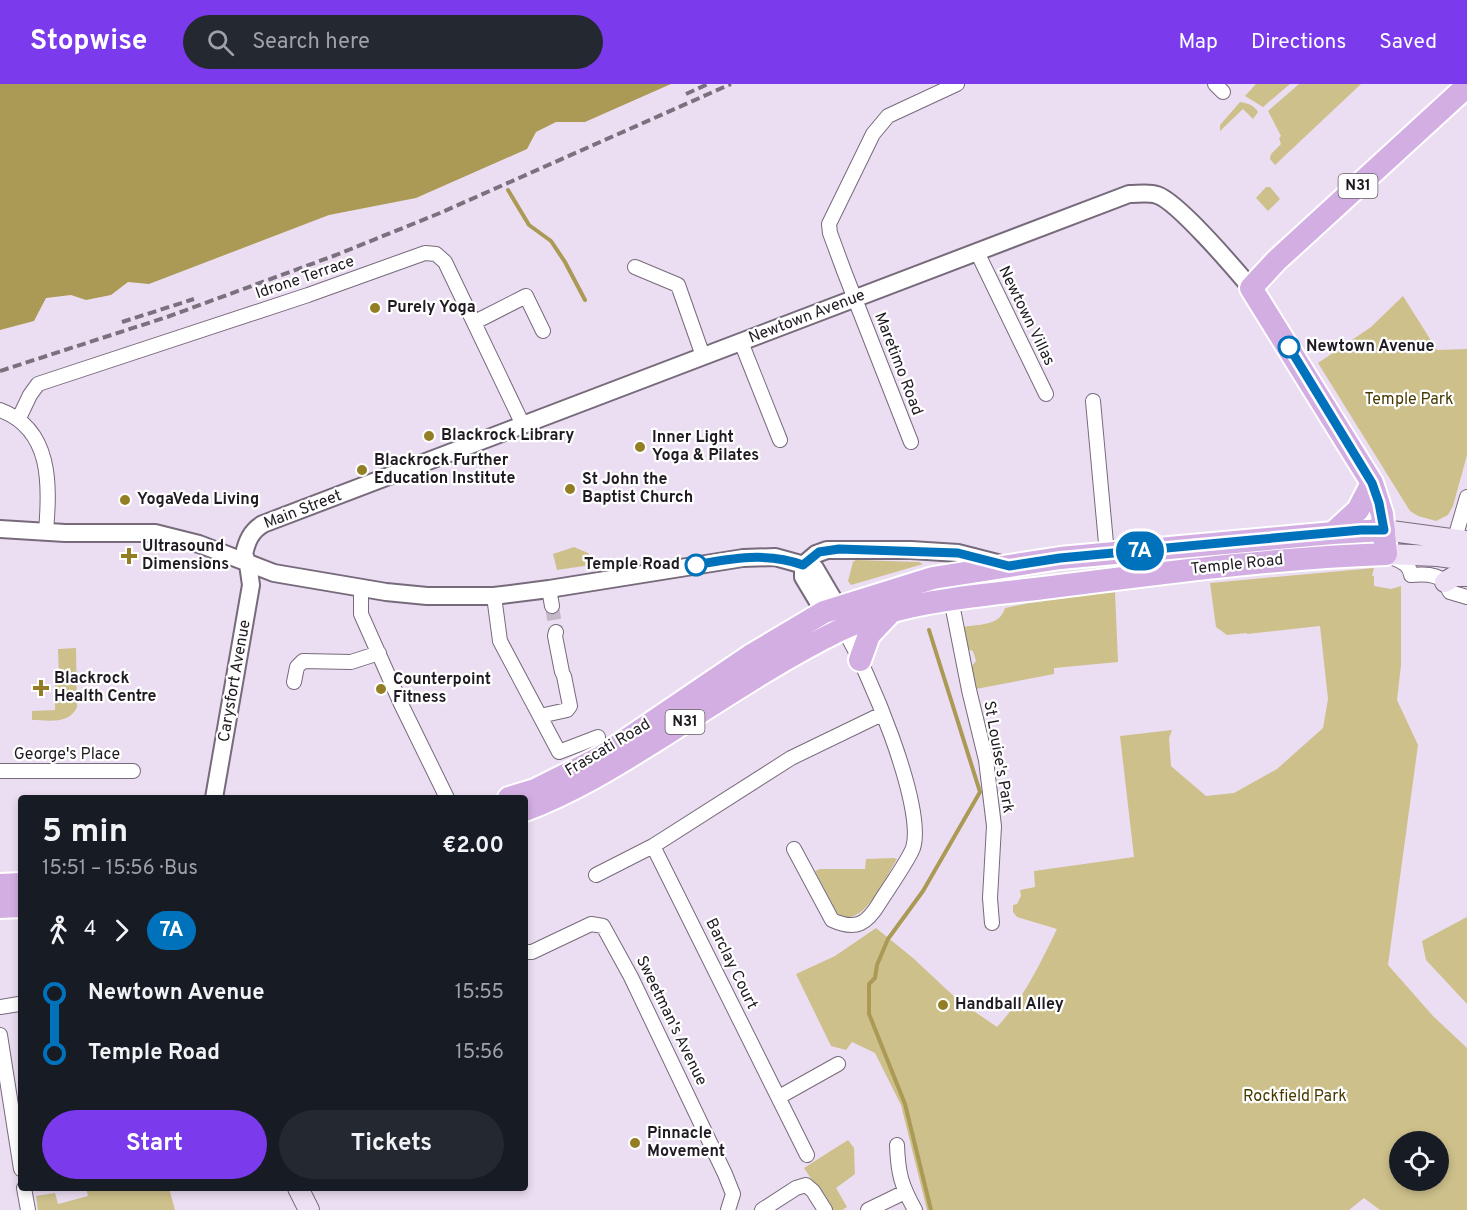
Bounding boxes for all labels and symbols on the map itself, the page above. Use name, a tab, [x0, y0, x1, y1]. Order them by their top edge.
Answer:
road number: N31	[1338, 174, 1378, 198]
street label: Idrone Terrace	[253, 252, 357, 304]
street label: Newtown Villas	[993, 263, 1059, 369]
street label: Newtown Avenue	[746, 286, 868, 348]
place label: Purely Yoga	[387, 298, 476, 318]
marker: Purely Yoga	[368, 301, 382, 315]
street label: Maretimo Road	[869, 310, 927, 418]
marker: Newtown Avenue	[1278, 336, 1300, 358]
place label: Newtown Avenue	[1306, 337, 1434, 357]
park label: Temple Park	[1364, 390, 1454, 410]
place label: Blackrock Library	[441, 426, 574, 446]
place label: Inner Light Yoga & Pilates	[652, 428, 759, 466]
marker: Blackrock Library	[422, 429, 436, 443]
marker: Inner Light Yoga & Pilates	[633, 440, 647, 454]
place label: Blackrock Further Education Institute	[374, 451, 516, 489]
marker: Blackrock Further Education Institute	[355, 463, 369, 477]
place label: St John the Baptist Church	[582, 470, 693, 508]
marker: St John the Baptist Church	[563, 482, 577, 496]
street label: Main Street	[261, 486, 345, 534]
place label: YogaVeda Living	[137, 490, 259, 510]
marker: YogaVeda Living	[118, 493, 132, 507]
line badge: 7A	[1113, 532, 1167, 570]
place label: Ultrasound Dimensions	[142, 537, 229, 575]
marker: Ultrasound Dimensions	[120, 547, 138, 565]
street label: Temple Road	[1190, 550, 1284, 580]
marker: Temple Road	[685, 554, 707, 576]
place label: Temple Road	[584, 555, 680, 575]
street label: Carysfort Avenue	[214, 618, 256, 744]
place label: Blackrock Health Centre	[54, 669, 157, 707]
place label: Counterpoint Fitness	[393, 670, 491, 708]
marker: Blackrock Health Centre	[32, 679, 50, 697]
marker: Counterpoint Fitness	[374, 682, 388, 696]
street label: St Louise's Park	[978, 699, 1018, 815]
road number: N31	[666, 710, 704, 734]
street label: Frascati Road	[562, 715, 654, 781]
street label: George's Place	[14, 745, 120, 765]
street label: Barclay Court	[700, 915, 762, 1013]
street label: Sweetman's Avenue	[631, 953, 711, 1089]
place label: Handball Alley	[955, 995, 1064, 1015]
marker: Handball Alley	[936, 998, 950, 1012]
park label: Rockfield Park	[1243, 1087, 1347, 1107]
place label: Pinnacle Movement	[647, 1124, 725, 1162]
marker: Pinnacle Movement	[628, 1136, 642, 1150]

